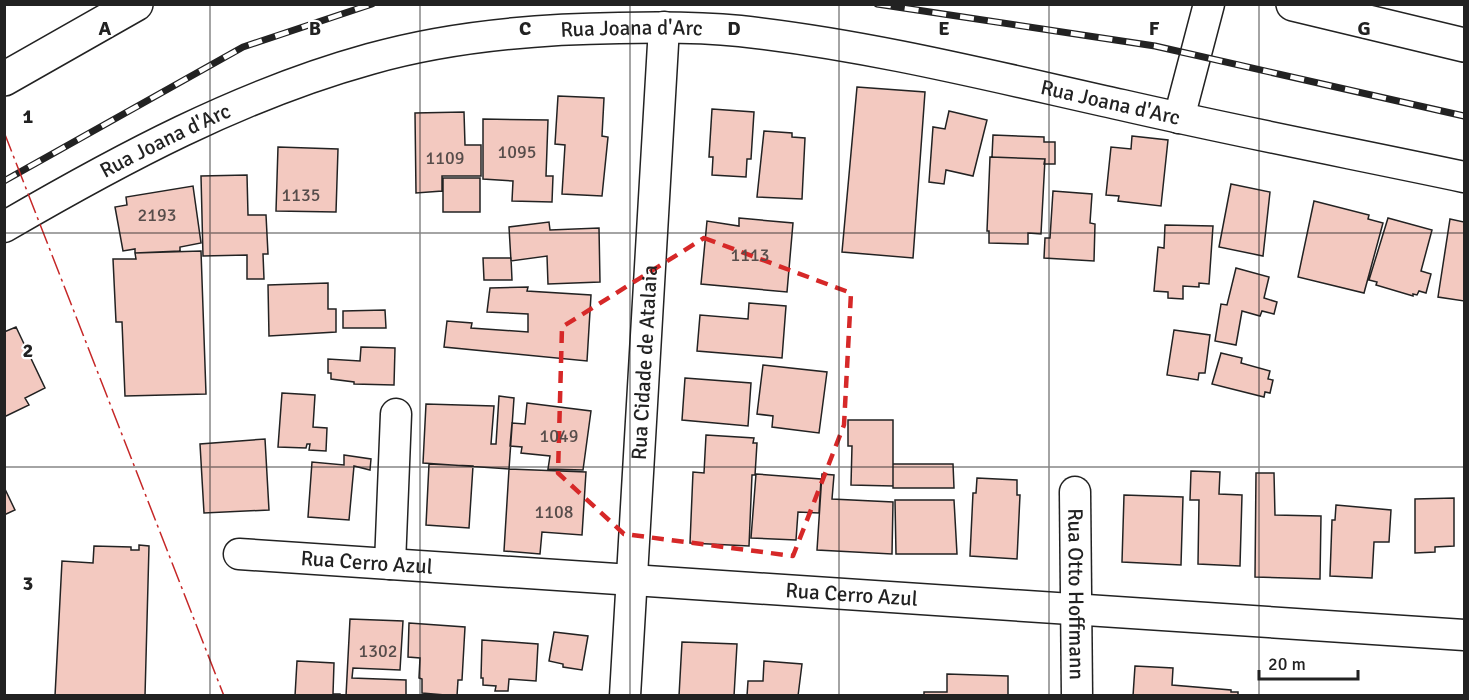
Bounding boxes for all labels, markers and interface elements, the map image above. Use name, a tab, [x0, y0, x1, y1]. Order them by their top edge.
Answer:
street label: Rua Joana d'Arc	[560, 14, 703, 43]
text: A	[99, 16, 112, 41]
text: B	[309, 16, 321, 41]
text: C	[519, 16, 531, 41]
text: D	[727, 16, 741, 41]
text: E	[938, 16, 950, 41]
text: F	[1149, 16, 1160, 41]
text: G	[1357, 16, 1371, 41]
street label: Rua Joana d'Arc	[1038, 74, 1183, 131]
street label: Rua Joana d'Arc	[95, 98, 234, 184]
text: 1	[23, 104, 34, 129]
house number: 1095	[498, 141, 536, 163]
house number: 1109	[426, 147, 464, 169]
house number: 1135	[282, 184, 320, 206]
house number: 2193	[138, 204, 176, 226]
house number: 1113	[731, 244, 769, 266]
street label: Rua Cidade de Atalaia	[626, 264, 663, 461]
text: 2	[23, 338, 33, 363]
house number: 1049	[540, 425, 578, 447]
house number: 1108	[535, 501, 573, 523]
street label: Rua Otto Hoffmann	[1062, 508, 1090, 680]
street label: Rua Cerro Azul	[300, 545, 434, 580]
text: 3	[23, 571, 33, 596]
street label: Rua Cerro Azul	[785, 577, 919, 612]
house number: 1302	[359, 640, 397, 662]
scale bar	[1259, 643, 1358, 681]
text: 20 m	[1268, 653, 1306, 675]

